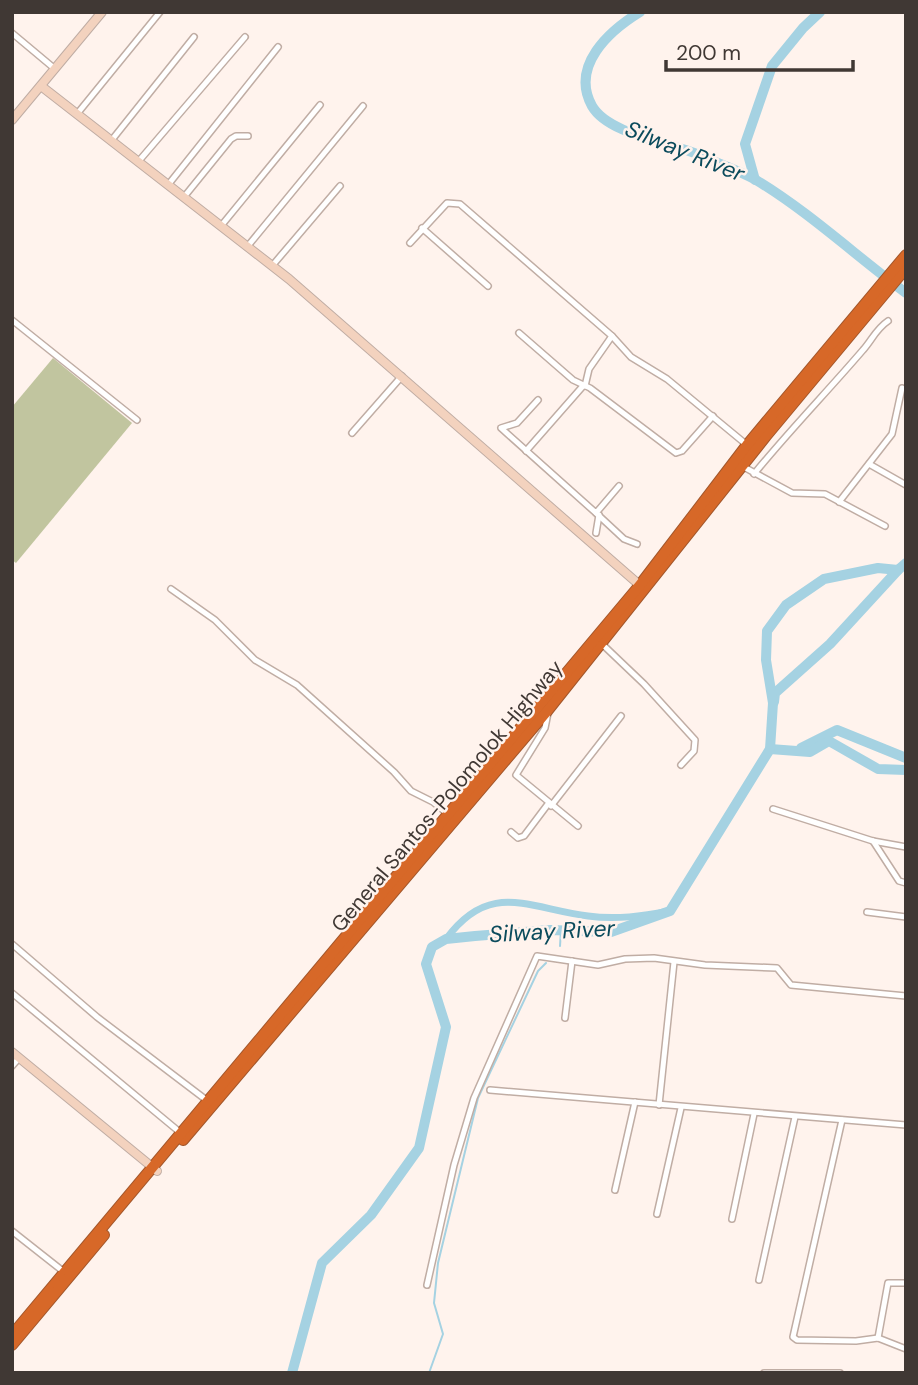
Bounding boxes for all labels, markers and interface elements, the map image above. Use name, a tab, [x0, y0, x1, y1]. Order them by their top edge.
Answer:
scale bar	[666, 28, 853, 72]
text: 200 m	[676, 39, 741, 67]
water label: Silway River	[621, 113, 750, 189]
street label: General Santos-Polomolok Highway	[325, 654, 569, 938]
water label: Silway River	[488, 913, 617, 949]

